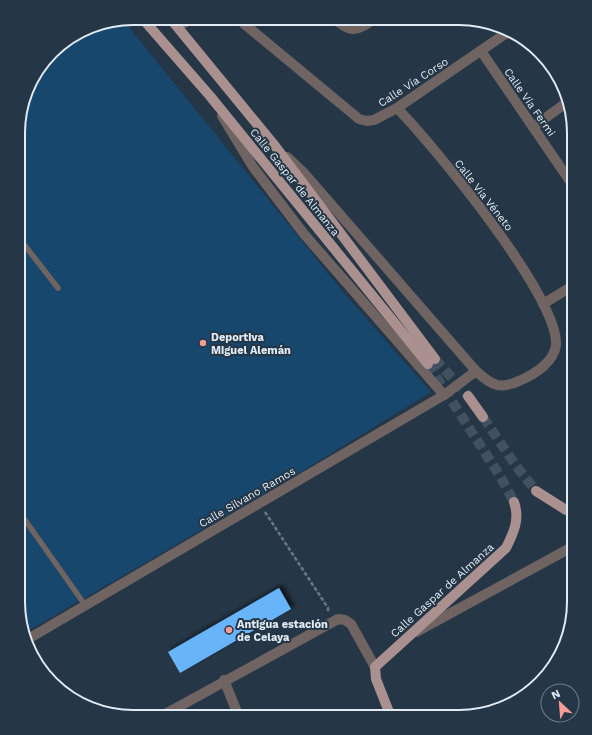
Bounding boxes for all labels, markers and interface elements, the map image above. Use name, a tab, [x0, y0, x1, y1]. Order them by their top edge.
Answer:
street label: Calle Vía Corso	[376, 55, 451, 110]
street label: Calle Vía Fermi	[501, 66, 558, 139]
street label: Calle Gaspar de Almanza	[247, 126, 342, 239]
street label: Calle Vía Véneto	[452, 157, 515, 234]
place label: Deportiva Miguel Alemán	[211, 331, 291, 357]
marker: Deportiva Miguel Alemán	[198, 338, 208, 348]
street label: Calle Silvano Ramos	[197, 464, 298, 530]
street label: Calle Gaspar de Almanza	[388, 541, 497, 640]
place label: Antigua estación de Celaya	[237, 618, 328, 644]
marker: Antigua estación de Celaya	[224, 625, 234, 635]
north arrow	[540, 683, 580, 723]
text: N	[549, 687, 562, 702]

